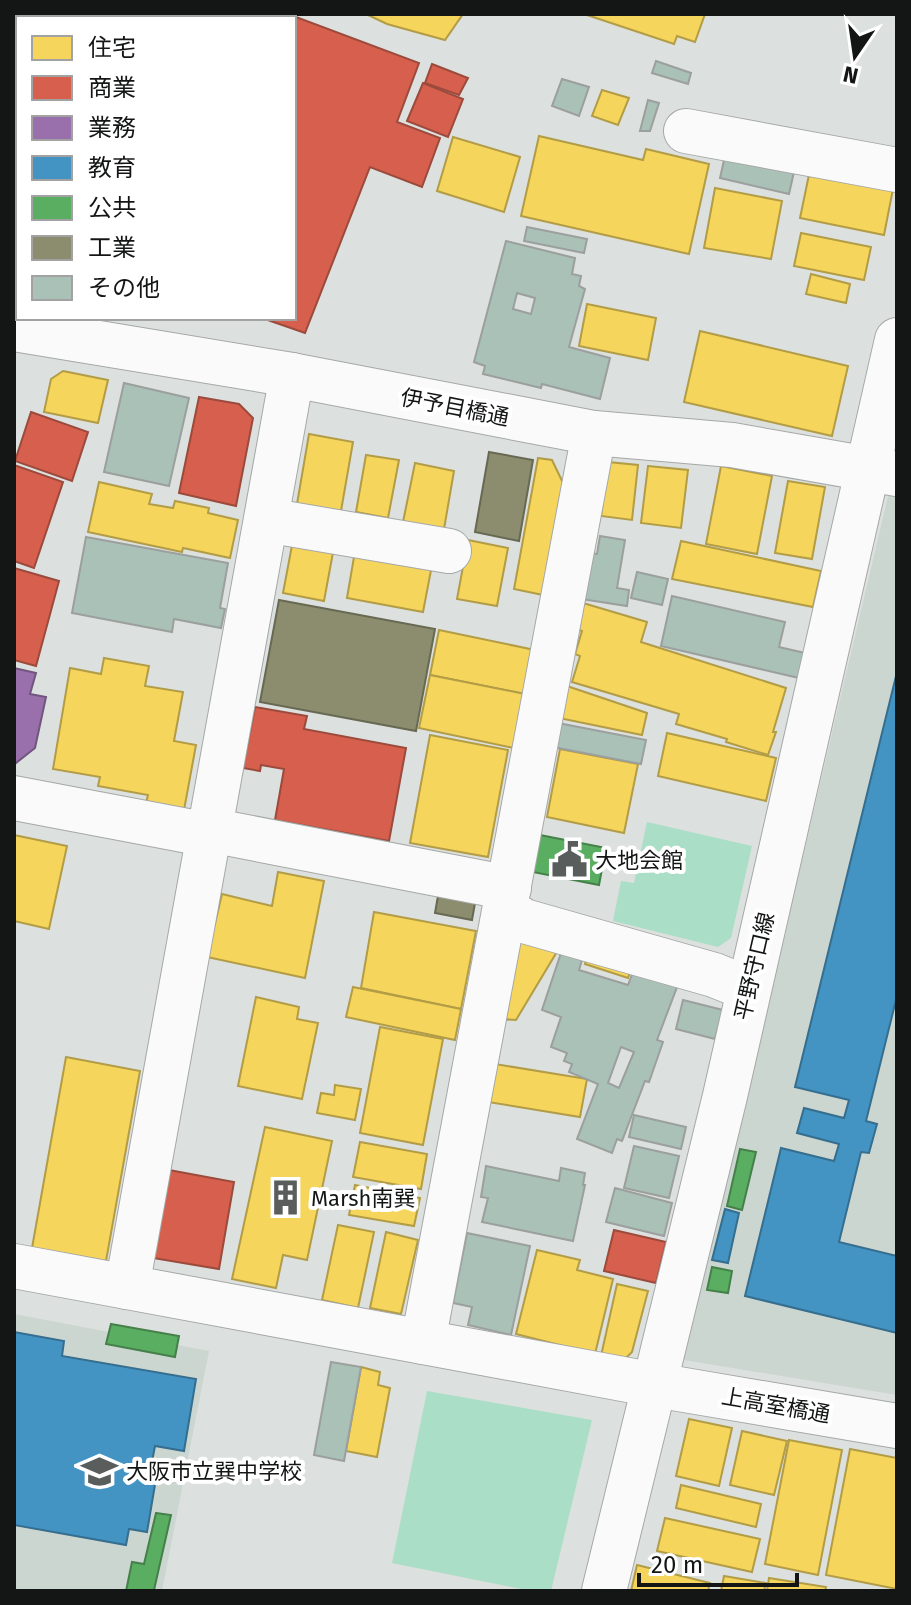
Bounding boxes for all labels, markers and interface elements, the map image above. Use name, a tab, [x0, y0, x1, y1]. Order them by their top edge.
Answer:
legend	[16, 16, 296, 320]
north arrow	[815, 16, 895, 96]
text: 住宅	[88, 34, 136, 62]
text: N	[840, 60, 861, 90]
text: 商業	[88, 74, 136, 102]
text: 業務	[88, 114, 136, 142]
text: 教育	[88, 154, 136, 182]
text: 公共	[88, 194, 136, 222]
text: 工業	[88, 234, 136, 262]
text: その他	[88, 274, 160, 302]
street label: 伊予目橋通	[398, 384, 511, 431]
public building icon: 大地会館	[550, 841, 588, 879]
place label: 大地会館	[595, 847, 683, 874]
street label: 平野守口線	[729, 909, 780, 1023]
building icon: Marsh南巽	[266, 1179, 304, 1217]
place label: Marsh南巽	[311, 1185, 415, 1212]
street label: 上高室橋通	[719, 1383, 832, 1428]
school or university icon: 大阪市立巽中学校	[81, 1452, 119, 1490]
place label: 大阪市立巽中学校	[126, 1458, 302, 1485]
scale bar	[639, 1537, 797, 1587]
text: 20 m	[651, 1551, 703, 1579]

